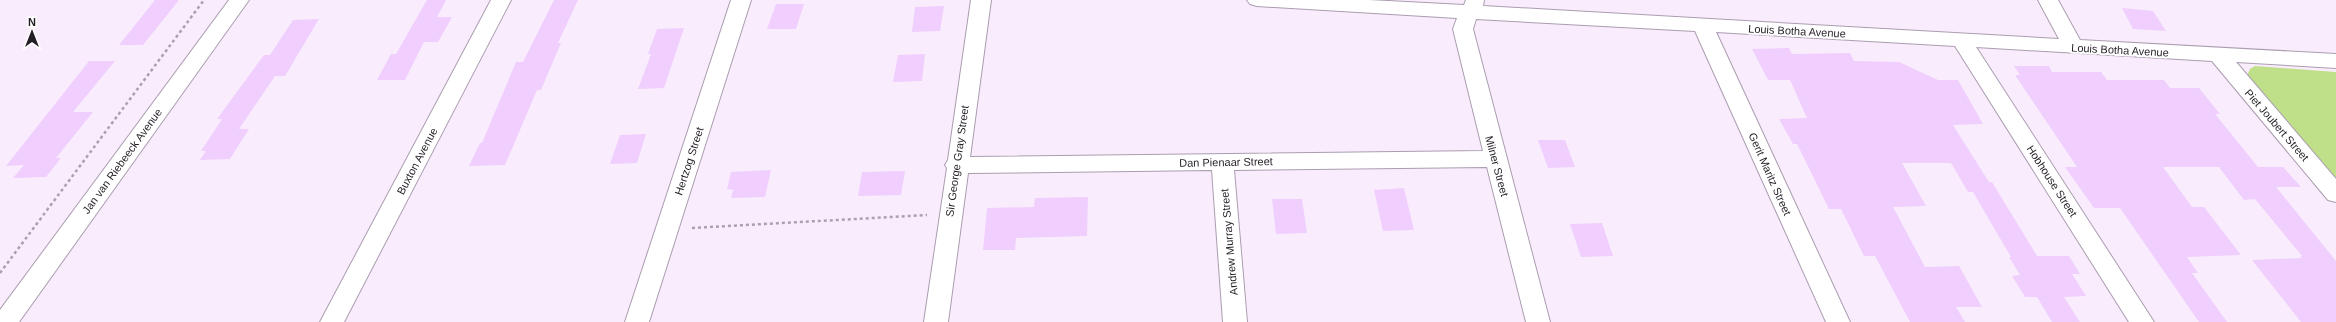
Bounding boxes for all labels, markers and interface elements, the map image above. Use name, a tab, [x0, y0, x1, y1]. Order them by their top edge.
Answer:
north arrow	[12, 12, 52, 52]
text: N	[28, 16, 36, 28]
street label: Louis Botha Avenue	[1748, 22, 1846, 40]
street label: Louis Botha Avenue	[2071, 41, 2169, 59]
street label: Piet Joubert Street	[2243, 87, 2311, 163]
street label: Sir George Gray Street	[943, 104, 971, 218]
street label: Jan van Riebeeck Avenue	[80, 106, 164, 216]
street label: Hertzog Street	[672, 125, 706, 197]
street label: Buxton Avenue	[394, 126, 440, 196]
street label: Gerit Maritz Street	[1746, 131, 1794, 217]
street label: Milner Street	[1483, 134, 1511, 198]
street label: Hobhouse Street	[2024, 143, 2080, 219]
street label: Dan Pienaar Street	[1179, 155, 1273, 169]
street label: Andrew Murray Street	[1218, 188, 1240, 296]

